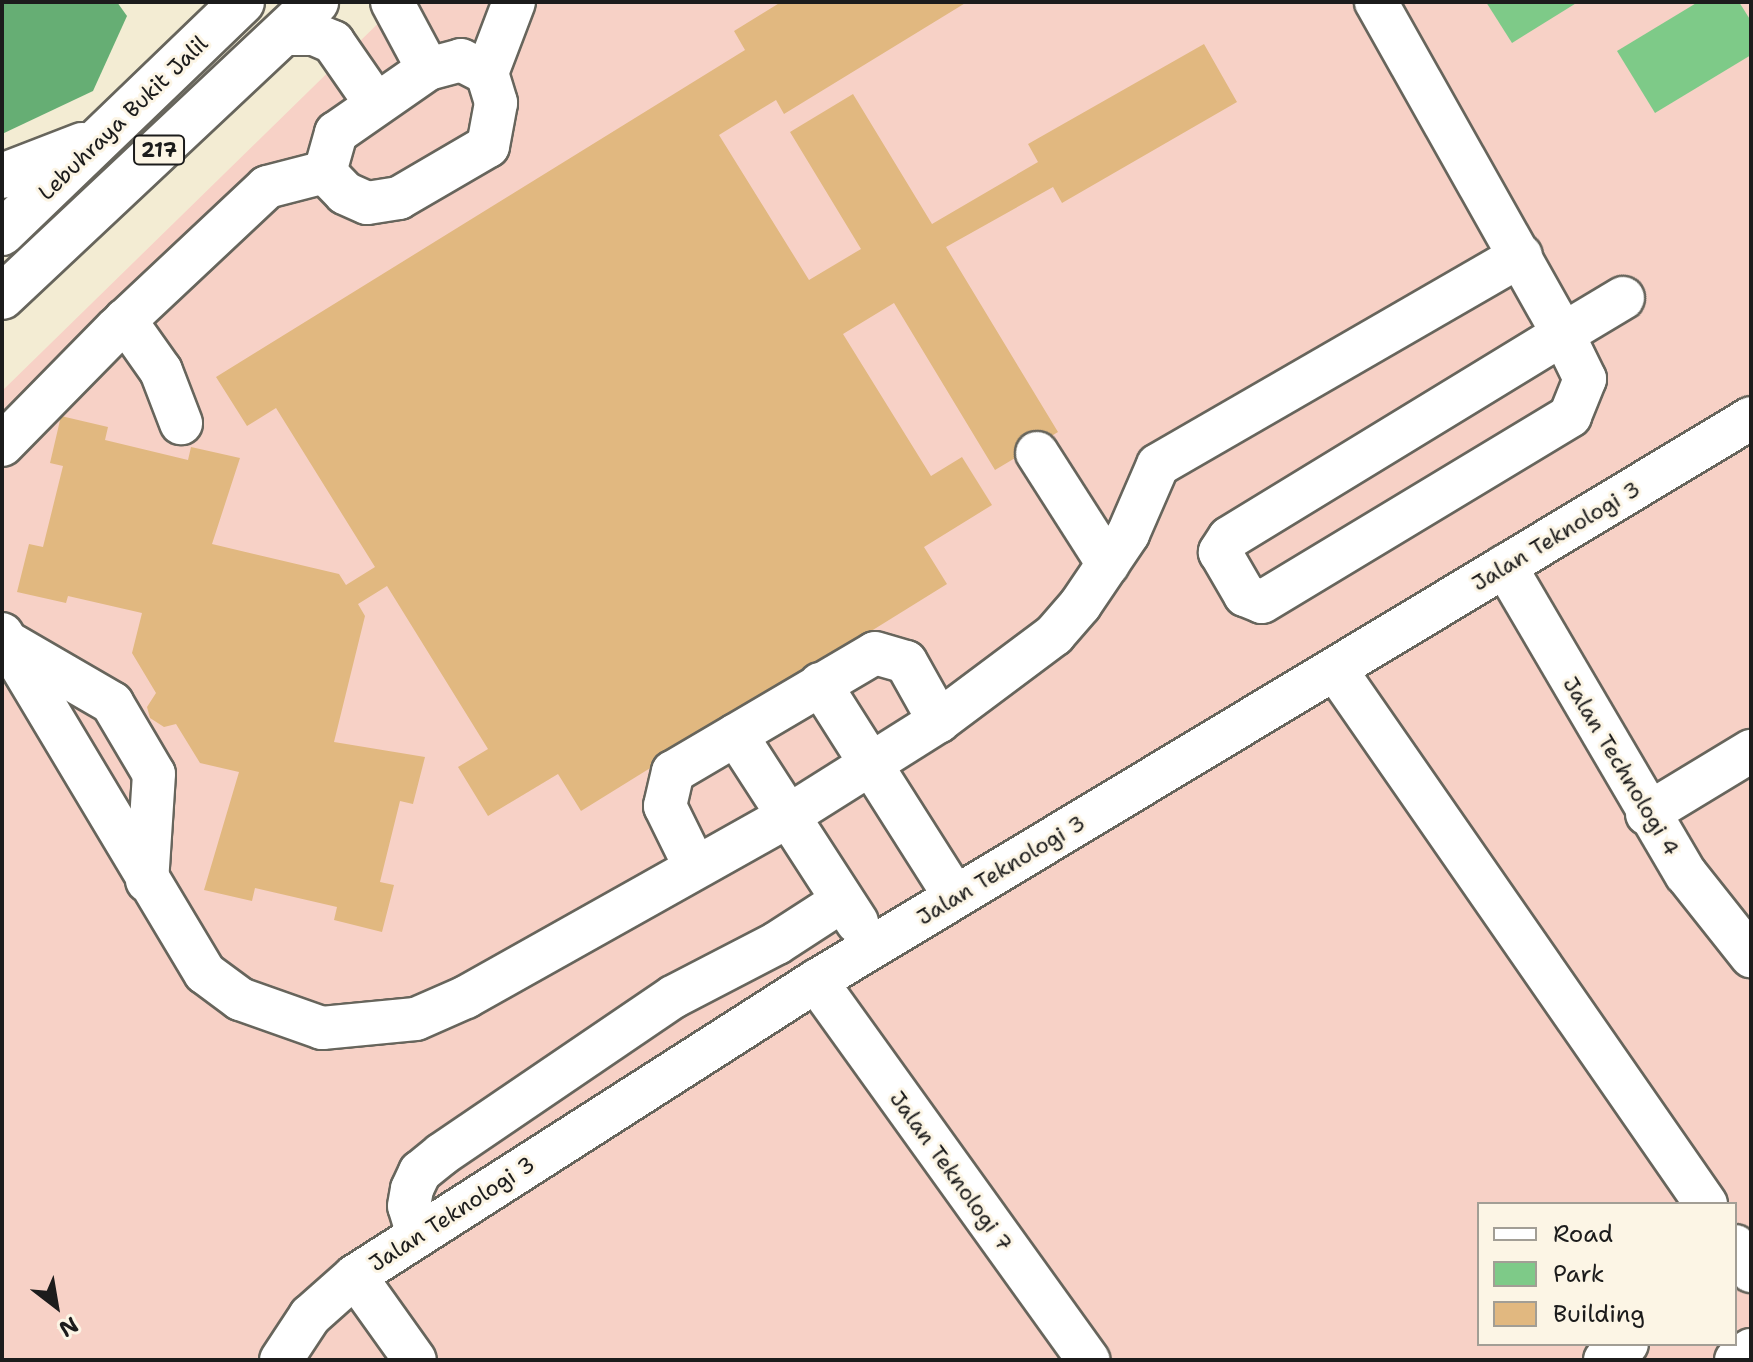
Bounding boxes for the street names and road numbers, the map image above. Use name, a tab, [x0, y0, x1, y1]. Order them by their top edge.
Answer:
street label: Lebuhraya Bukit Jalil	[33, 30, 213, 206]
road number: 217	[133, 134, 185, 166]
street label: Jalan Teknologi 3	[1467, 475, 1645, 597]
street label: Jalan Technologi 4	[1557, 672, 1685, 860]
street label: Jalan Teknologi 3	[912, 809, 1090, 931]
street label: Jalan Teknologi 7	[884, 1086, 1018, 1256]
street label: Jalan Teknologi 3	[364, 1151, 540, 1277]

